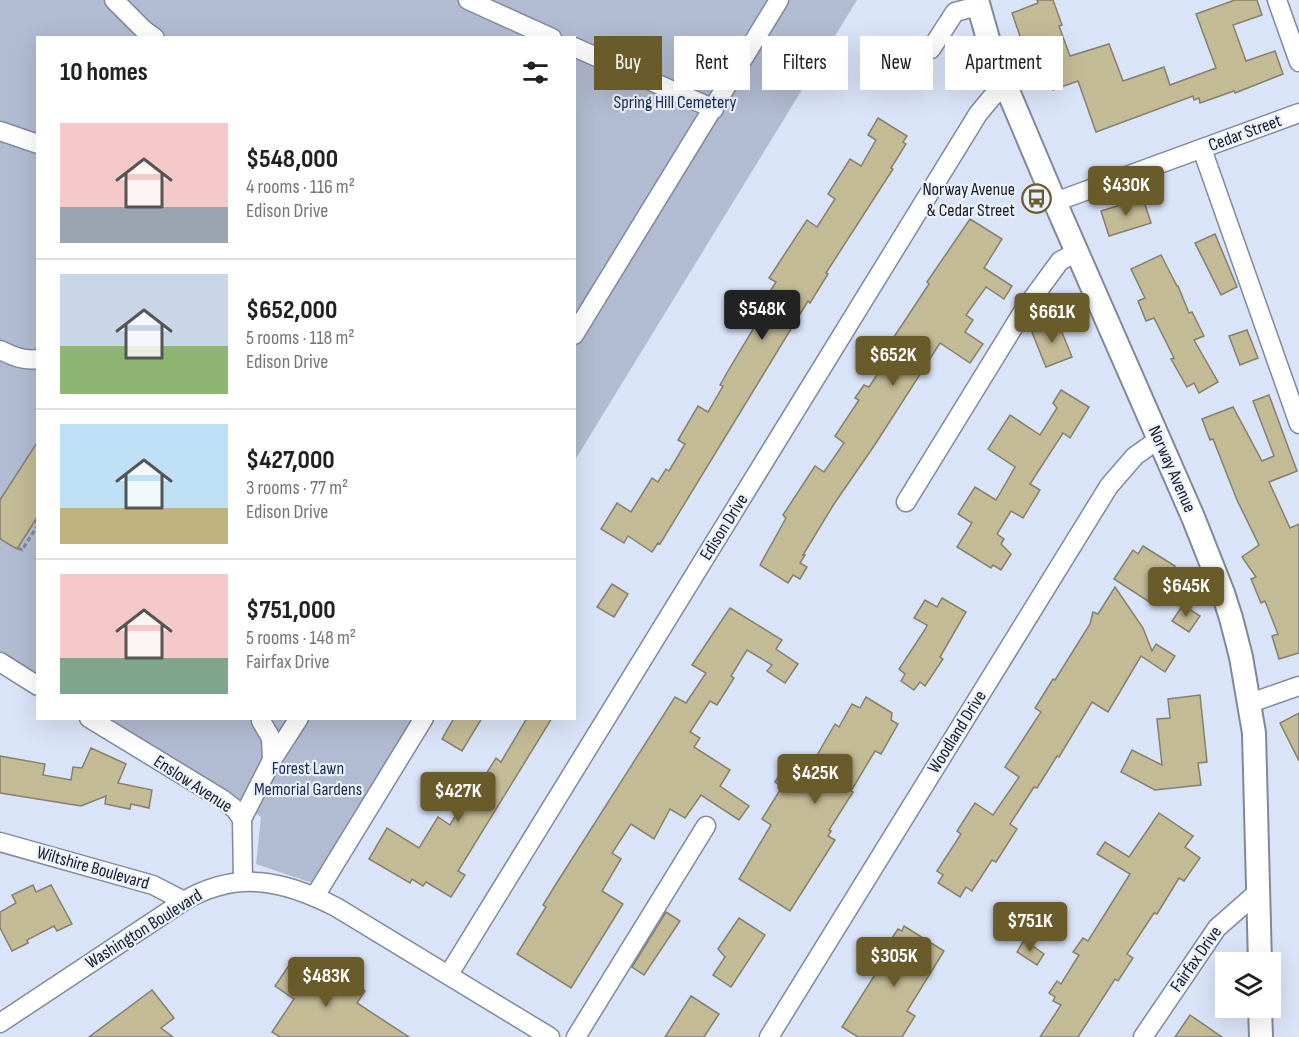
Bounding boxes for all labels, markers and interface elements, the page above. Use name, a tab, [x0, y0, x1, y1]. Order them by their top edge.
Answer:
chip: Buy	[594, 36, 662, 90]
chip: Rent	[674, 36, 750, 90]
chip: Filters	[762, 36, 848, 90]
chip: New	[860, 36, 933, 90]
chip: Apartment	[945, 36, 1063, 90]
icon: filters	[519, 56, 552, 89]
text: 10 homes	[60, 57, 148, 88]
park label: Spring Hill Cemetery	[614, 92, 736, 113]
street label: Cedar Street	[1206, 110, 1285, 156]
text: $548,000	[246, 144, 338, 175]
icon: home	[108, 147, 180, 219]
pin: $430K	[1084, 166, 1168, 217]
text: $430K	[1102, 173, 1150, 197]
text: 4 rooms · 116 m²	[246, 175, 355, 199]
place label: Norway Avenue & Cedar Street	[922, 179, 1016, 221]
bus stop icon: Norway Avenue & Cedar Street	[1020, 183, 1052, 215]
text: Edison Drive	[246, 199, 328, 223]
pin: $548K	[720, 290, 804, 341]
pin: $661K	[1010, 293, 1094, 344]
text: $652,000	[246, 295, 337, 326]
text: $548K	[738, 297, 786, 321]
icon: home	[108, 298, 180, 370]
text: $661K	[1029, 300, 1075, 324]
text: 5 rooms · 118 m²	[246, 326, 355, 350]
pin: $652K	[851, 336, 935, 387]
text: $652K	[869, 343, 917, 367]
text: Edison Drive	[246, 350, 328, 374]
street label: Norway Avenue	[1144, 422, 1200, 516]
text: $427,000	[246, 445, 335, 476]
icon: home	[108, 448, 180, 520]
text: 3 rooms · 77 m²	[246, 476, 348, 500]
street label: Edison Drive	[695, 490, 753, 564]
text: Edison Drive	[246, 500, 328, 524]
pin: $645K	[1144, 567, 1228, 618]
text: $645K	[1162, 574, 1210, 598]
text: $751,000	[246, 595, 336, 626]
icon: home	[108, 598, 180, 670]
text: 5 rooms · 148 m²	[246, 626, 356, 650]
text: Fairfax Drive	[246, 650, 330, 674]
street label: Woodland Drive	[923, 687, 991, 777]
street label: Enslow Avenue	[150, 751, 236, 817]
pin: $425K	[773, 754, 857, 805]
park label: Forest Lawn Memorial Gardens	[254, 758, 362, 800]
text: $425K	[791, 761, 839, 785]
pin: $427K	[416, 772, 500, 823]
text: $427K	[434, 779, 482, 803]
street label: Wiltshire Boulevard	[34, 842, 152, 894]
street label: Washington Boulevard	[82, 885, 206, 973]
pin: $751K	[988, 902, 1072, 953]
text: $751K	[1007, 909, 1053, 933]
street label: Fairfax Drive	[1166, 922, 1226, 996]
pin: $305K	[852, 937, 936, 988]
text: $305K	[870, 944, 918, 968]
map controls	[1215, 952, 1281, 1018]
button: layers	[1215, 952, 1281, 1018]
pin: $483K	[284, 957, 368, 1008]
text: $483K	[302, 964, 350, 988]

